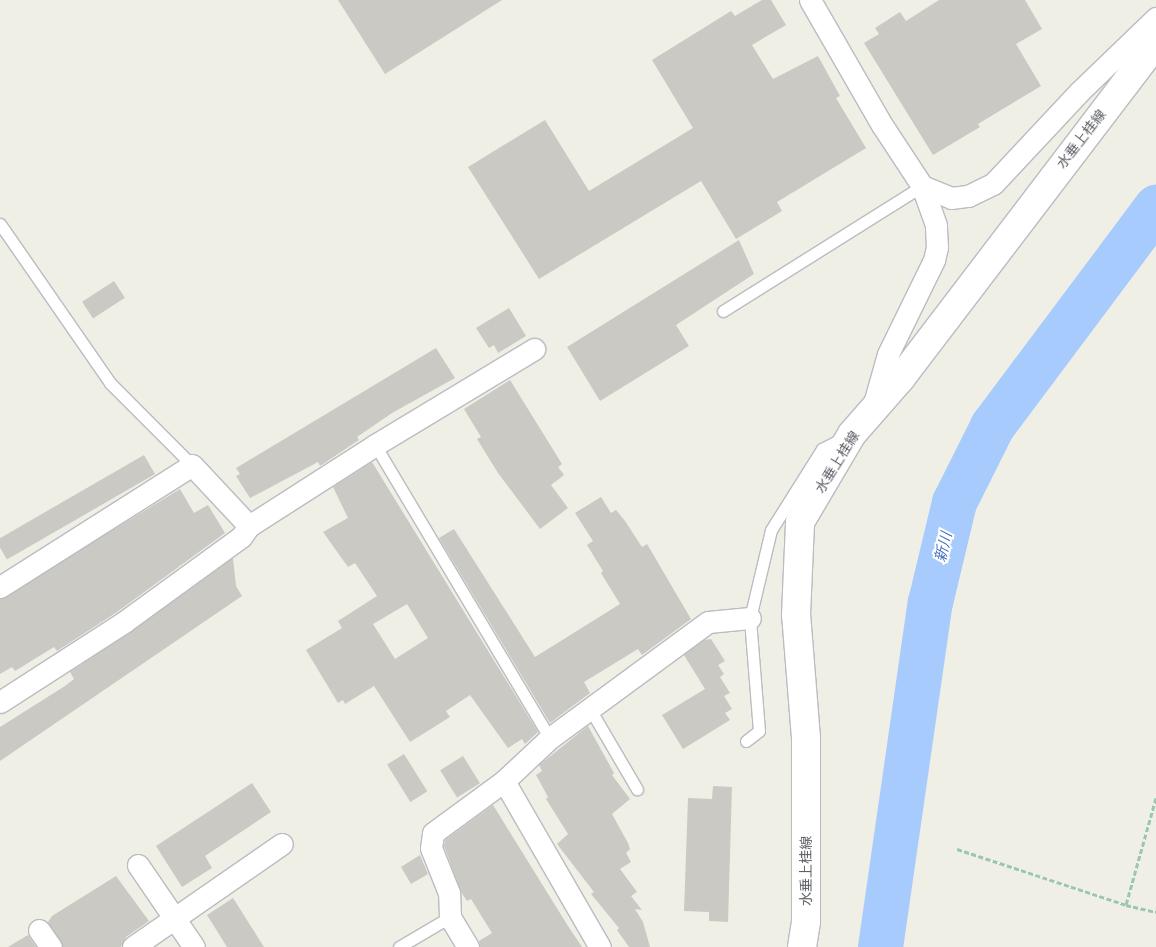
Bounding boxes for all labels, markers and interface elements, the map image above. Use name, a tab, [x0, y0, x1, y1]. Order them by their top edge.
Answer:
street label: 水垂上桂線	[1053, 106, 1109, 172]
street label: 水垂上桂線	[811, 428, 863, 496]
water label: 新川	[931, 530, 955, 564]
street label: 水垂上桂線	[798, 836, 814, 906]

